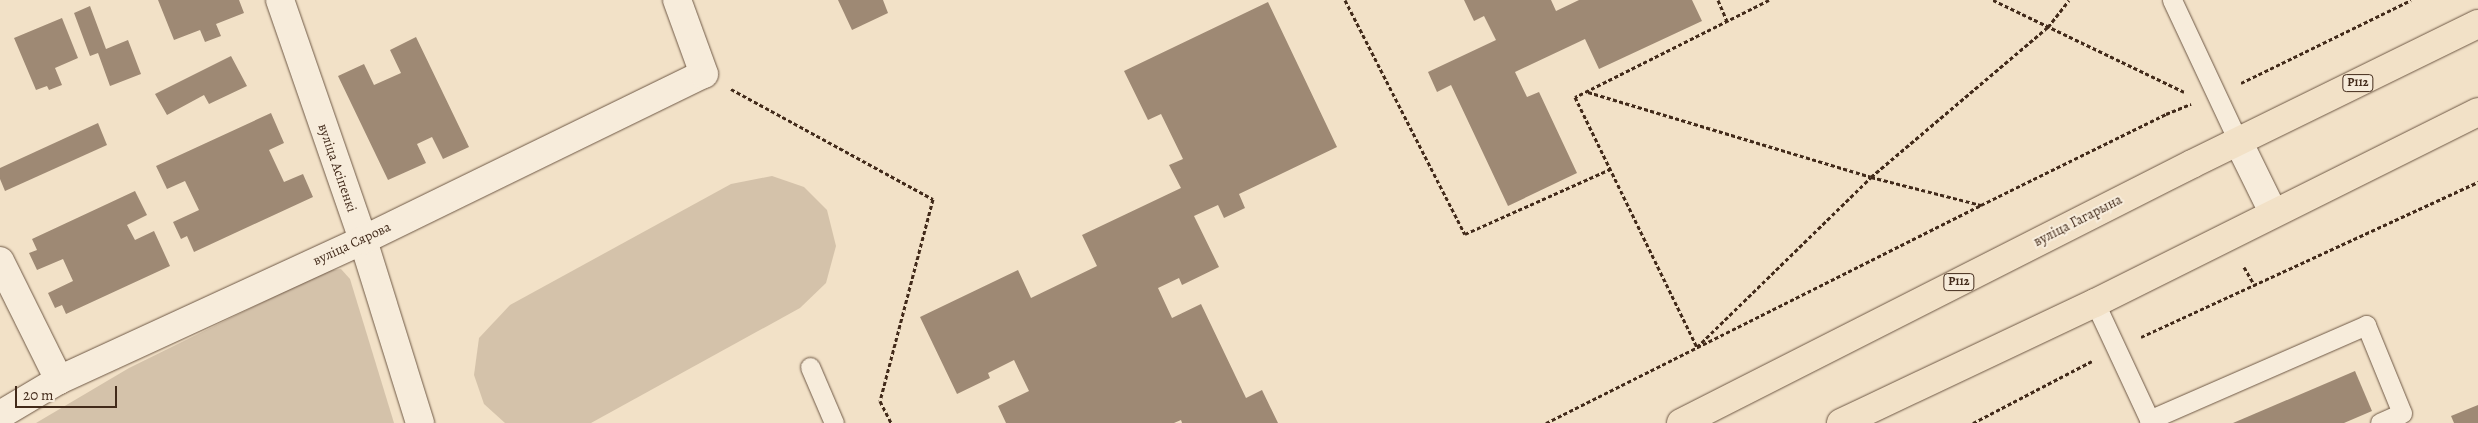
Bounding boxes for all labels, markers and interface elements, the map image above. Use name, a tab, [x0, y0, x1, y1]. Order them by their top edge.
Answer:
road number: Р112	[2342, 74, 2374, 92]
street label: вуліца Асіпенкі	[314, 121, 360, 215]
street label: вуліца Гагарына	[2031, 191, 2125, 251]
street label: вуліца Сярова	[310, 219, 394, 269]
road number: Р112	[1943, 272, 1975, 292]
scale bar	[18, 376, 120, 408]
text: 20 m	[23, 385, 54, 405]

